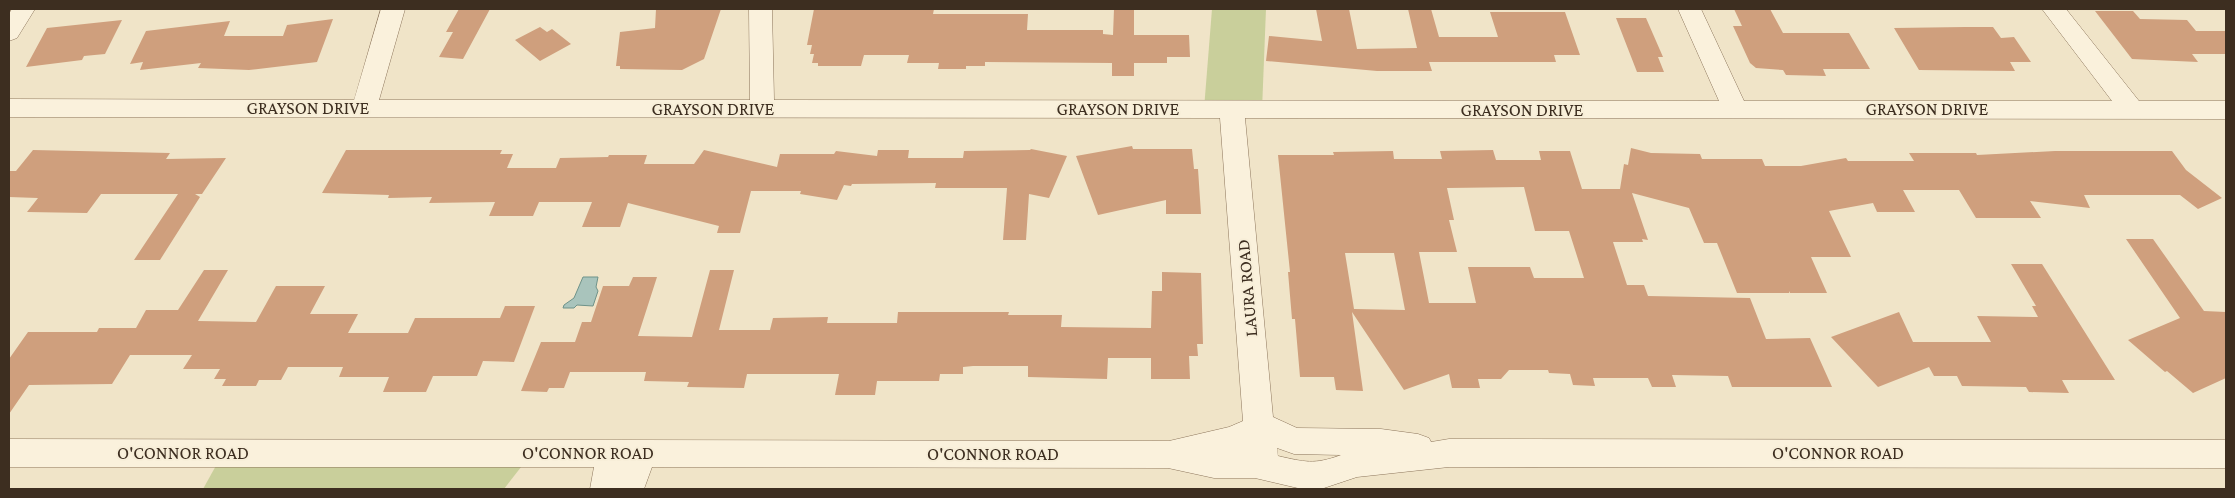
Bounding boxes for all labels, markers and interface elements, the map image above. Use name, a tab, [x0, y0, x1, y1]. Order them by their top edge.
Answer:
street label: GRAYSON DRIVE	[247, 98, 370, 118]
street label: GRAYSON DRIVE	[652, 99, 775, 119]
street label: GRAYSON DRIVE	[1057, 99, 1180, 119]
street label: GRAYSON DRIVE	[1866, 99, 1989, 119]
street label: GRAYSON DRIVE	[1461, 100, 1584, 120]
street label: LAURA ROAD	[1233, 238, 1261, 338]
street label: O'CONNOR ROAD	[117, 443, 249, 463]
street label: O'CONNOR ROAD	[522, 443, 654, 463]
street label: O'CONNOR ROAD	[1772, 443, 1904, 463]
street label: O'CONNOR ROAD	[927, 444, 1059, 464]

